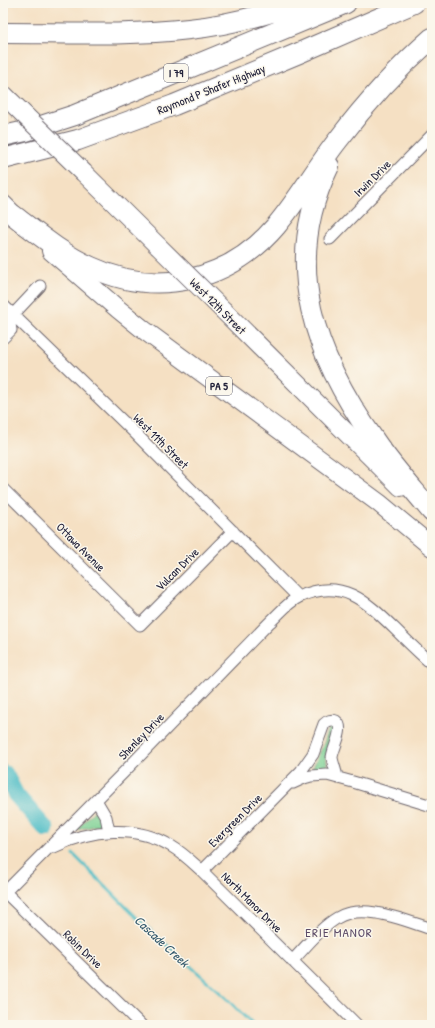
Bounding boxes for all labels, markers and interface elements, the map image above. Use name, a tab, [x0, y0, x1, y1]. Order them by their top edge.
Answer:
street label: Raymond P Shafer Highway	[154, 60, 268, 118]
road number: I 79	[164, 64, 188, 82]
street label: Irwin Drive	[350, 155, 395, 200]
street label: West 12th Street	[186, 274, 251, 339]
road number: PA 5	[206, 377, 232, 395]
street label: West 11th Street	[129, 409, 193, 473]
street label: Ottawa Avenue	[53, 519, 109, 575]
street label: Vulcan Drive	[152, 543, 203, 594]
street label: Shenley Drive	[114, 709, 168, 763]
street label: Evergreen Drive	[204, 789, 266, 851]
street label: North Manor Drive	[218, 868, 286, 936]
water label: Cascade Creek	[131, 911, 194, 972]
district label: ERIE MANOR	[305, 923, 373, 941]
street label: Robin Drive	[60, 926, 107, 972]

